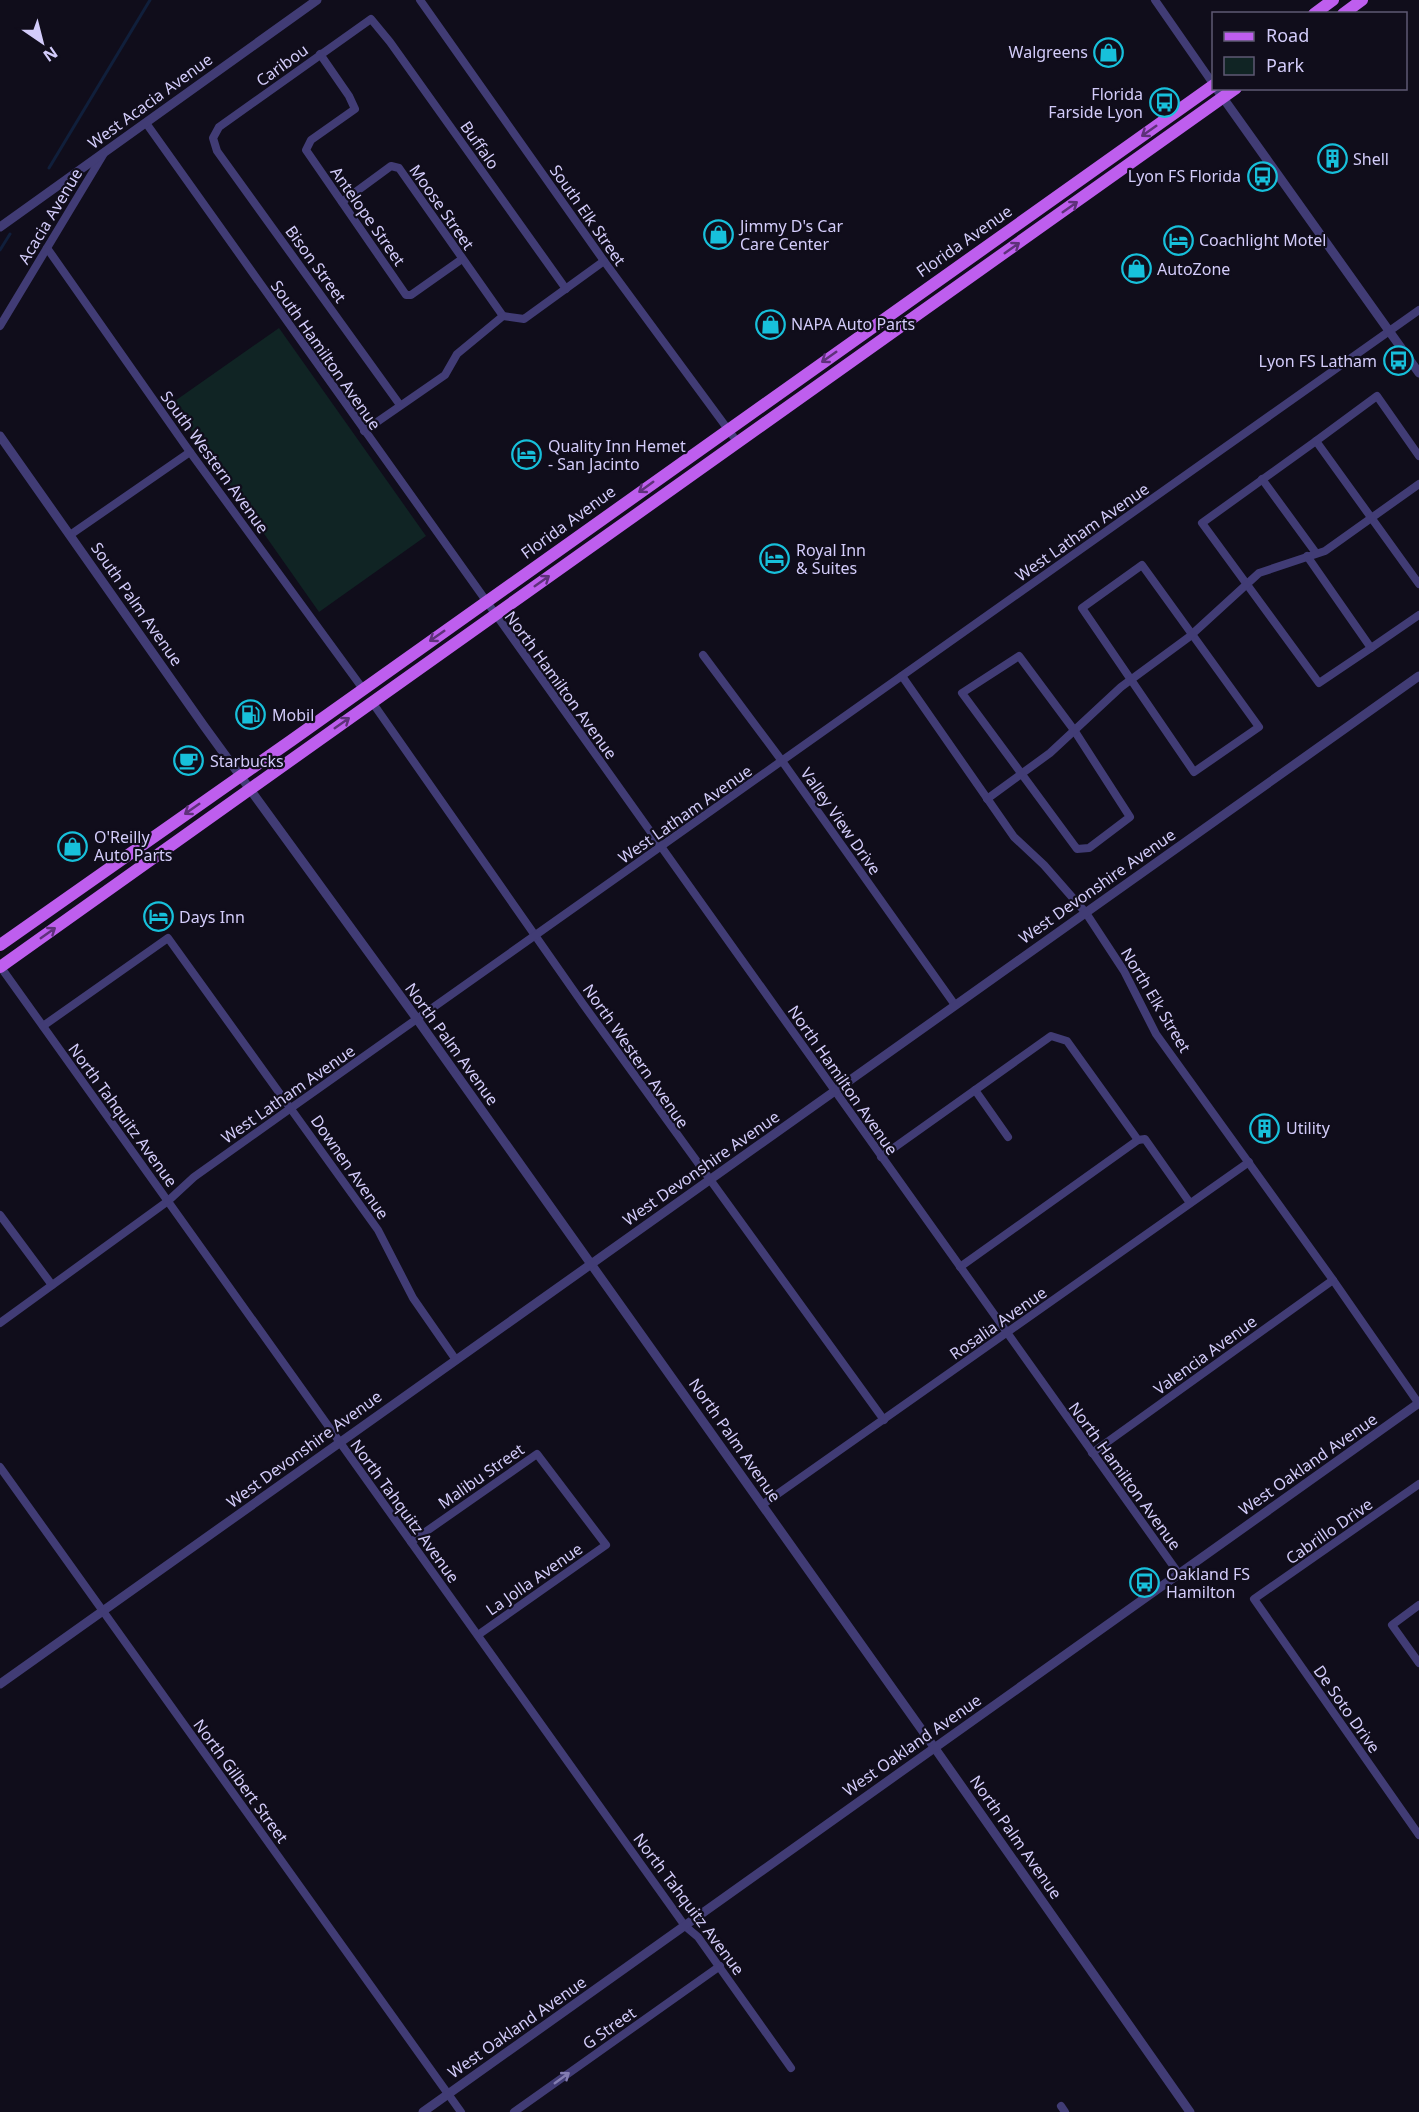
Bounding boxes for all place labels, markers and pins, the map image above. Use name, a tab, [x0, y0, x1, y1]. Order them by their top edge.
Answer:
shop icon: Walgreens	[1093, 36, 1125, 68]
place label: Walgreens	[1009, 41, 1088, 63]
place label: Florida Farside Lyon	[1048, 83, 1143, 123]
bus stop icon: Florida Farside Lyon	[1148, 87, 1180, 119]
building icon: Shell	[1316, 143, 1348, 175]
place label: Shell	[1353, 148, 1389, 170]
bus stop icon: Lyon FS Florida	[1246, 160, 1278, 192]
place label: Lyon FS Florida	[1128, 165, 1241, 187]
place label: Jimmy D's Car Care Center	[738, 215, 843, 255]
shop icon: Jimmy D's Car Care Center	[703, 219, 735, 251]
hotel icon: Coachlight Motel	[1162, 224, 1194, 256]
place label: Coachlight Motel	[1199, 229, 1326, 251]
shop icon: AutoZone	[1120, 253, 1152, 285]
place label: AutoZone	[1157, 258, 1230, 280]
shop icon: NAPA Auto Parts	[754, 308, 786, 340]
place label: NAPA Auto Parts	[791, 313, 915, 335]
bus stop icon: Lyon FS Latham	[1382, 345, 1414, 377]
place label: Lyon FS Latham	[1259, 350, 1377, 372]
place label: Quality Inn Hemet - San Jacinto	[548, 435, 686, 475]
hotel icon: Quality Inn Hemet - San Jacinto	[511, 439, 543, 471]
place label: Royal Inn & Suites	[796, 539, 866, 579]
hotel icon: Royal Inn & Suites	[759, 543, 791, 575]
fuel station icon: Mobil	[235, 699, 267, 731]
place label: Mobil	[272, 704, 314, 726]
cafe icon: Starbucks	[173, 745, 205, 777]
place label: Starbucks	[210, 750, 284, 772]
place label: O'Reilly Auto Parts	[94, 826, 172, 866]
shop icon: O'Reilly Auto Parts	[57, 830, 89, 862]
hotel icon: Days Inn	[142, 901, 174, 933]
place label: Days Inn	[179, 906, 245, 928]
building icon: Utility	[1249, 1112, 1281, 1144]
place label: Utility	[1286, 1117, 1331, 1139]
place label: Oakland FS Hamilton	[1166, 1563, 1250, 1603]
bus stop icon: Oakland FS Hamilton	[1129, 1567, 1161, 1599]

